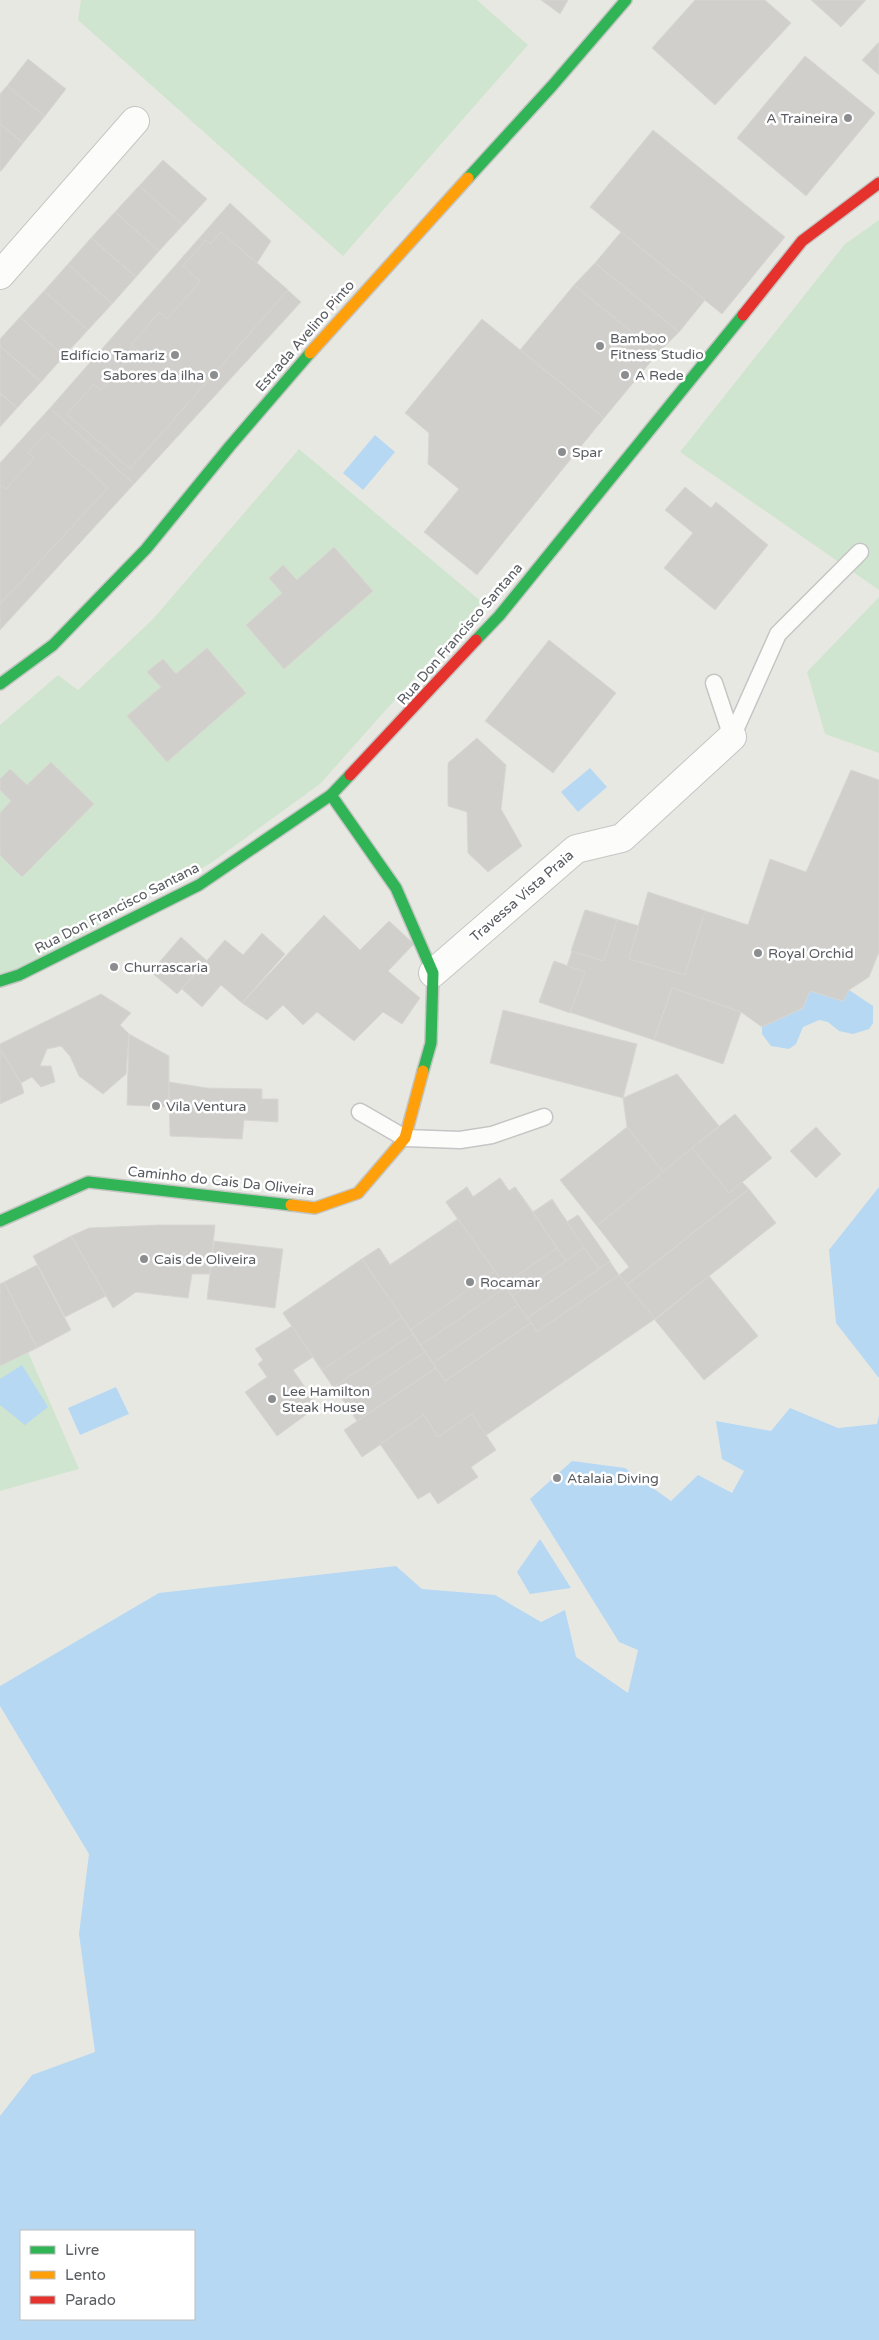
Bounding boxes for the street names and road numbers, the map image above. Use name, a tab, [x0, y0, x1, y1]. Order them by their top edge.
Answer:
street label: Estrada Avelino Pinto	[252, 277, 358, 395]
street label: Rua Don Francisco Santana	[394, 560, 526, 708]
street label: Travessa Vista Praia	[467, 846, 577, 946]
street label: Rua Don Francisco Santana	[32, 859, 202, 957]
street label: Caminho do Cais Da Oliveira	[127, 1163, 315, 1199]

